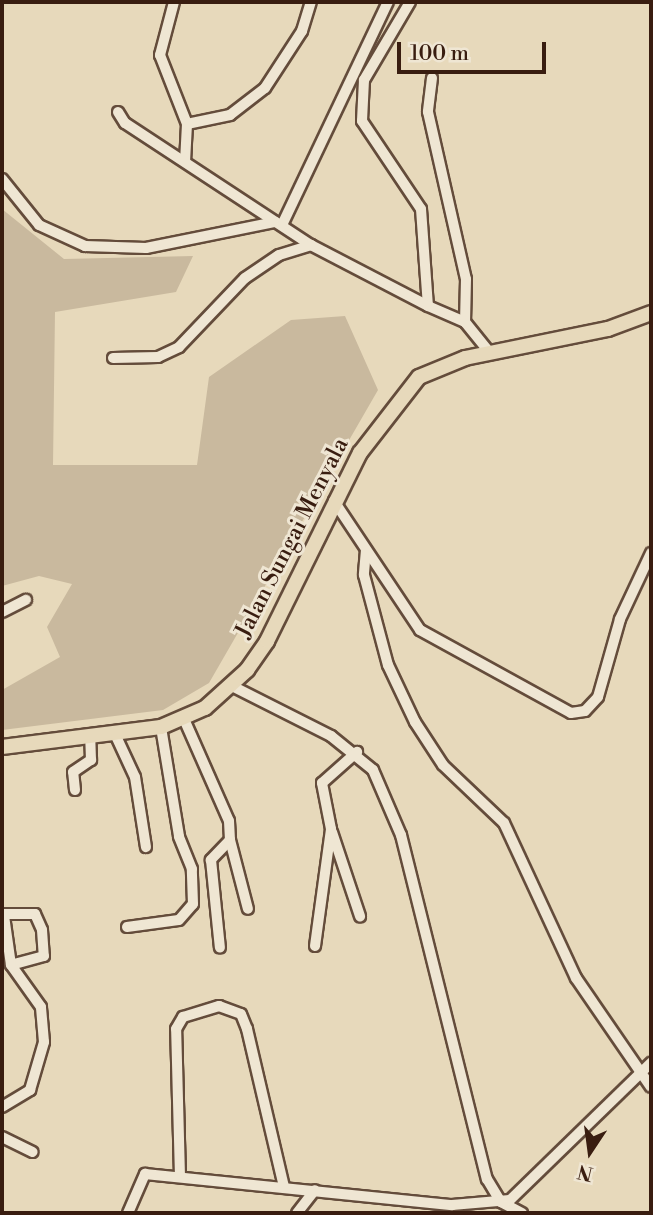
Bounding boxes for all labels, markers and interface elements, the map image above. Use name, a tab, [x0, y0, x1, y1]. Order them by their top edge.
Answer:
scale bar	[401, 28, 550, 72]
text: 100 m	[410, 41, 469, 67]
street label: Jalan Sungai Menyala	[230, 433, 354, 643]
north arrow	[555, 1117, 625, 1187]
text: N	[575, 1159, 595, 1186]

